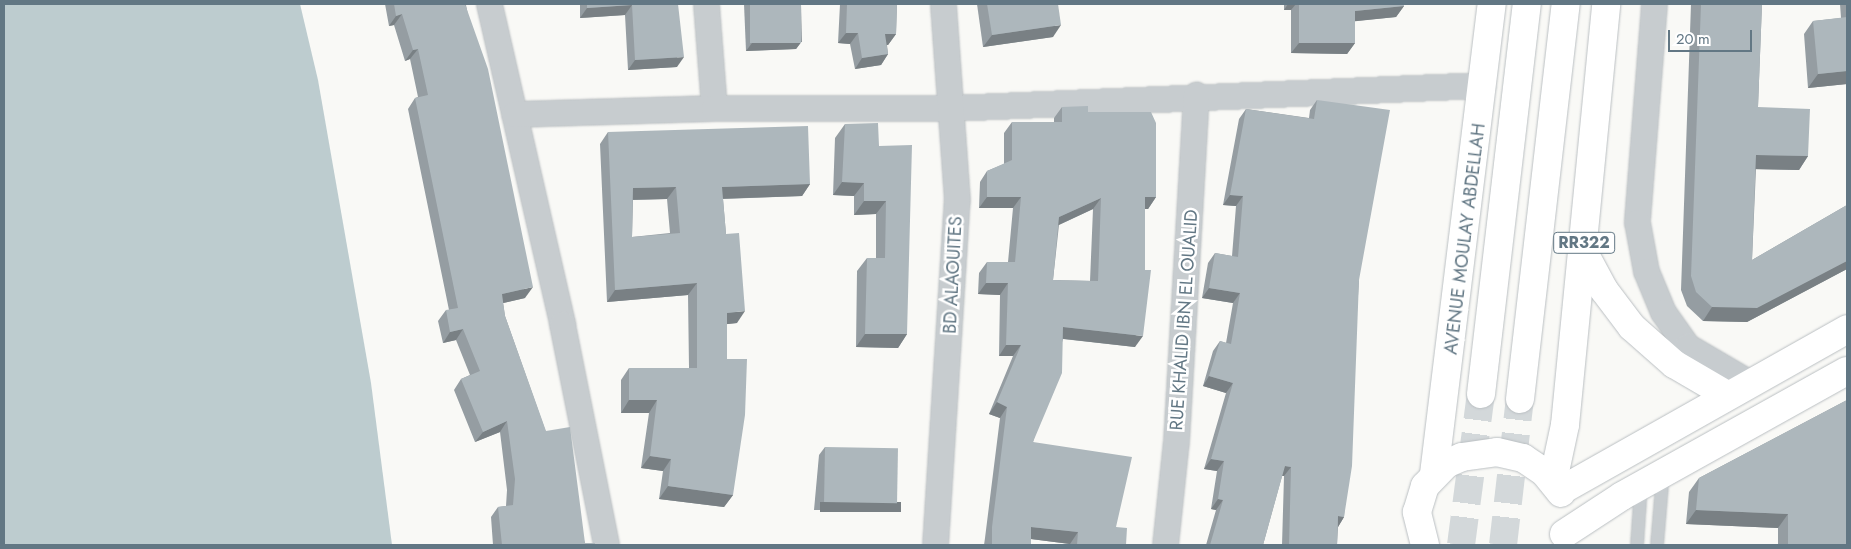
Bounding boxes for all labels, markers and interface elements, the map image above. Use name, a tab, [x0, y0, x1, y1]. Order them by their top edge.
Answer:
scale bar	[1671, 20, 1755, 52]
text: 20 m	[1676, 28, 1710, 50]
street label: AVENUE MOULAY ABDELLAH	[1440, 122, 1490, 356]
street label: RUE KHALID IBN EL OUALID	[1166, 209, 1202, 431]
street label: BD ALAOUITES	[939, 216, 967, 334]
road number: RR322	[1553, 230, 1615, 256]

